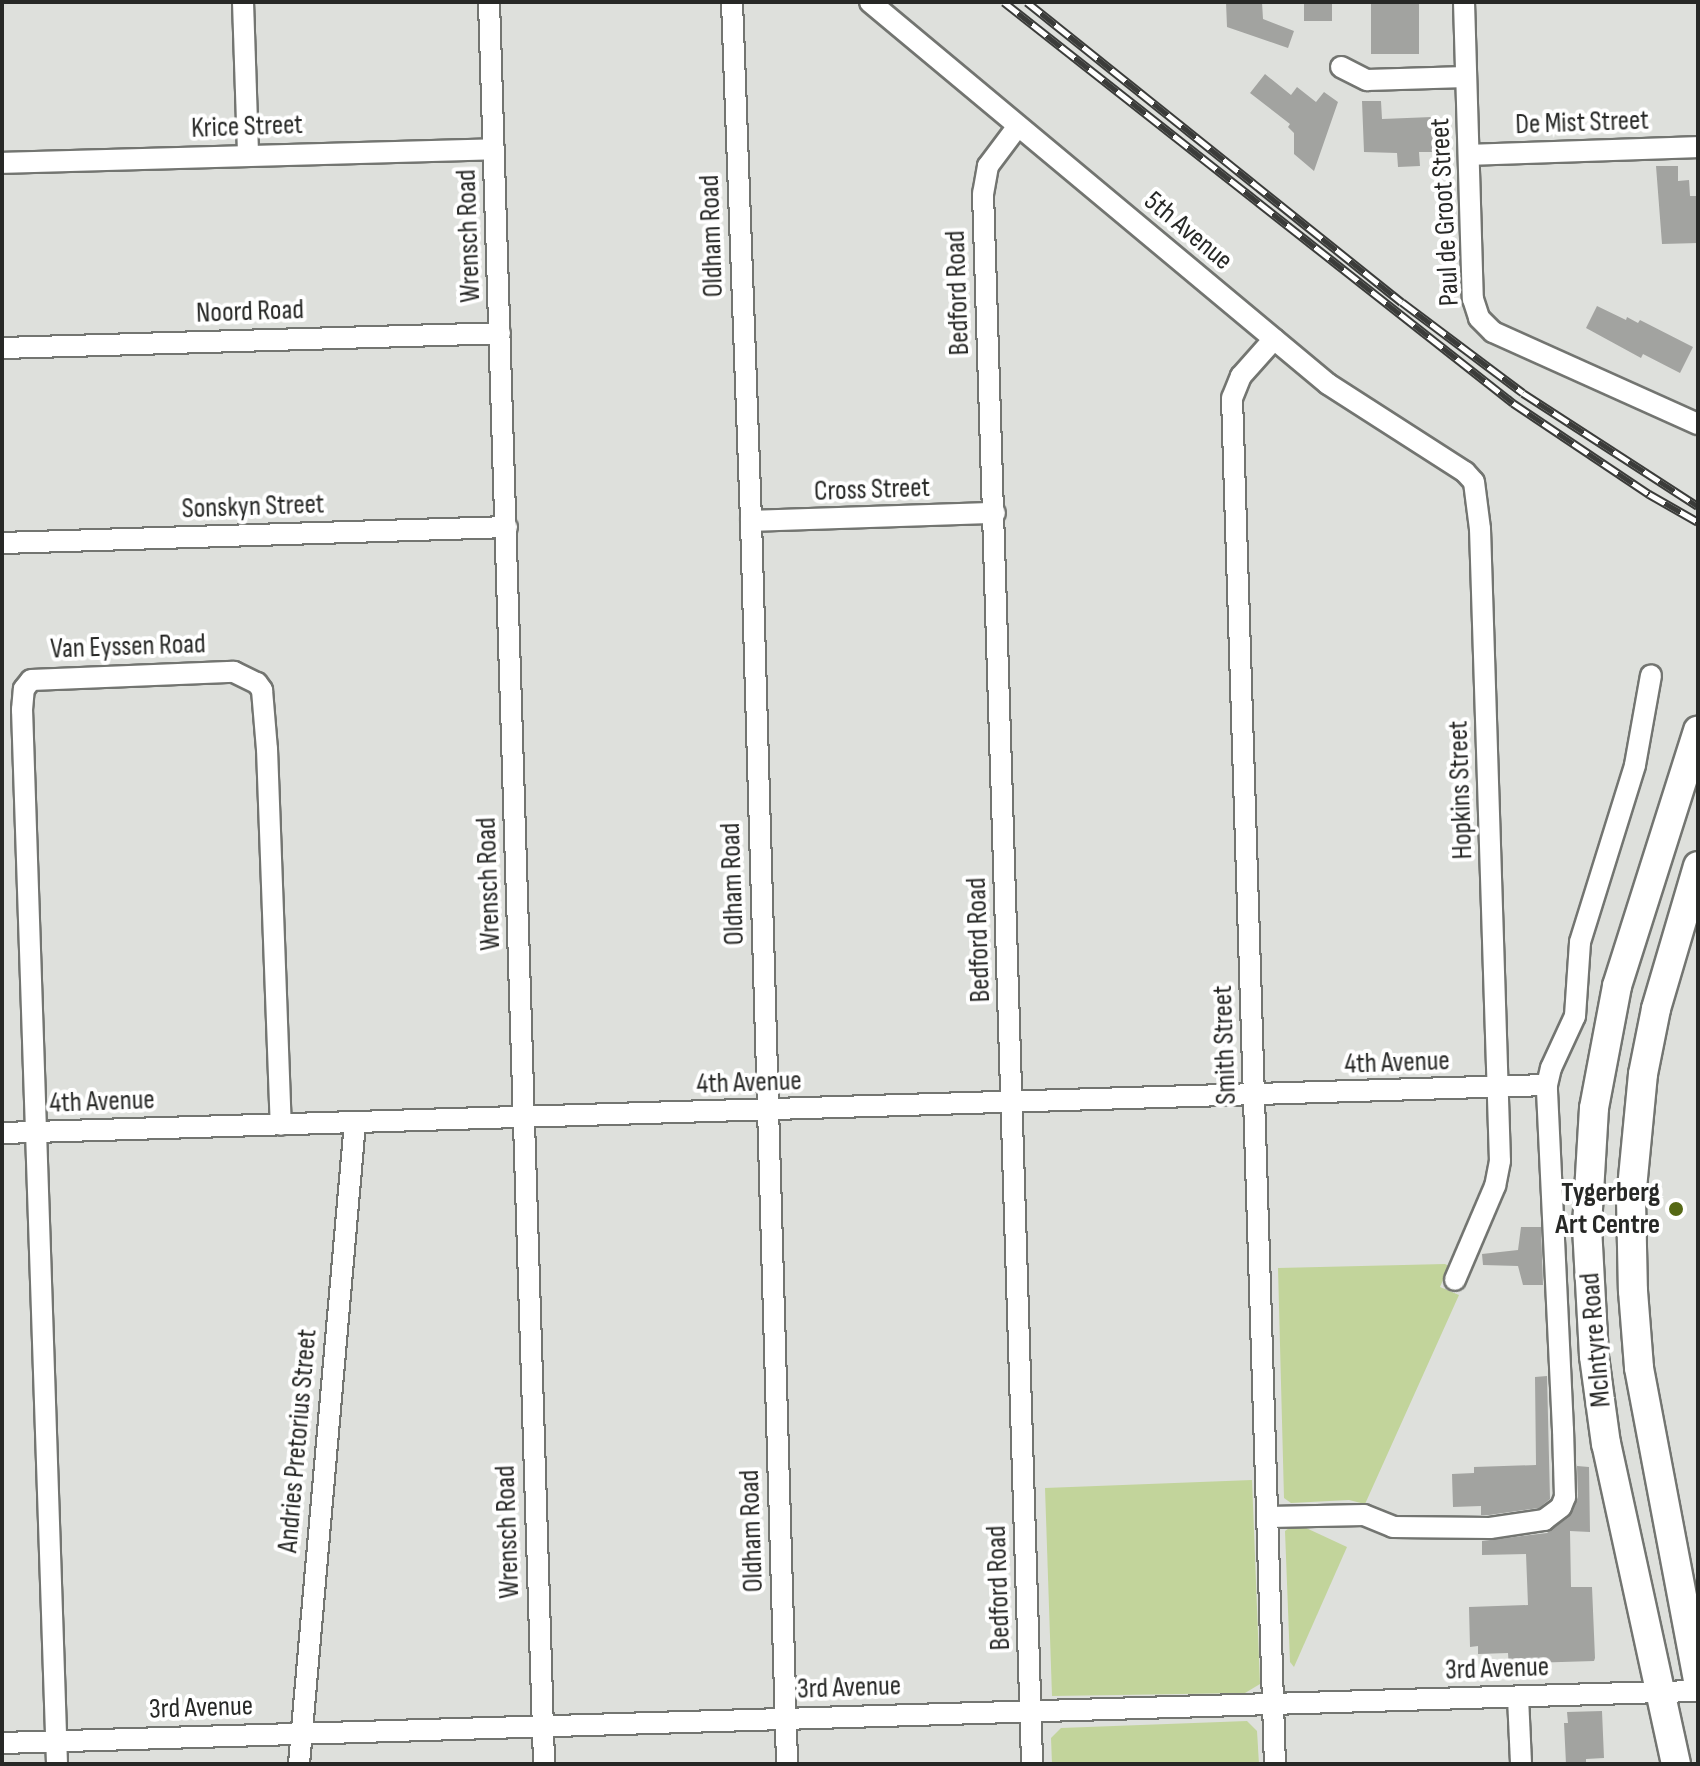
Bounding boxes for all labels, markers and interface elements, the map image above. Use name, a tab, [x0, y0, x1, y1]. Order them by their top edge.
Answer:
street label: De Mist Street	[1515, 104, 1649, 142]
street label: Krice Street	[191, 108, 303, 146]
street label: Paul de Groot Street	[1423, 117, 1467, 307]
street label: Wrensch Road	[450, 169, 488, 303]
street label: Oldham Road	[693, 174, 731, 298]
street label: 5th Avenue	[1137, 184, 1239, 278]
street label: Bedford Road	[939, 230, 977, 356]
street label: Noord Road	[196, 293, 304, 331]
street label: Cross Street	[813, 471, 931, 509]
street label: Sonskyn Street	[181, 488, 325, 526]
street label: Van Eyssen Road	[50, 627, 206, 667]
street label: Hopkins Street	[1442, 720, 1480, 860]
street label: Wrensch Road	[470, 817, 508, 951]
street label: Oldham Road	[714, 822, 752, 946]
street label: Bedford Road	[960, 877, 998, 1003]
street label: Smith Street	[1206, 985, 1244, 1105]
street label: 4th Avenue	[1344, 1044, 1450, 1082]
street label: 4th Avenue	[696, 1064, 802, 1102]
street label: 4th Avenue	[49, 1083, 155, 1121]
place label: Tygerberg Art Centre	[1555, 1176, 1660, 1242]
marker: Tygerberg Art Centre	[1667, 1200, 1685, 1218]
street label: McIntyre Road	[1573, 1271, 1619, 1409]
street label: Andries Pretorius Street	[271, 1328, 325, 1554]
street label: Wrensch Road	[489, 1465, 527, 1599]
street label: Oldham Road	[733, 1469, 771, 1593]
street label: Bedford Road	[980, 1525, 1018, 1651]
street label: 3rd Avenue	[1444, 1650, 1550, 1688]
street label: 3rd Avenue	[796, 1669, 902, 1707]
street label: 3rd Avenue	[148, 1689, 254, 1727]

